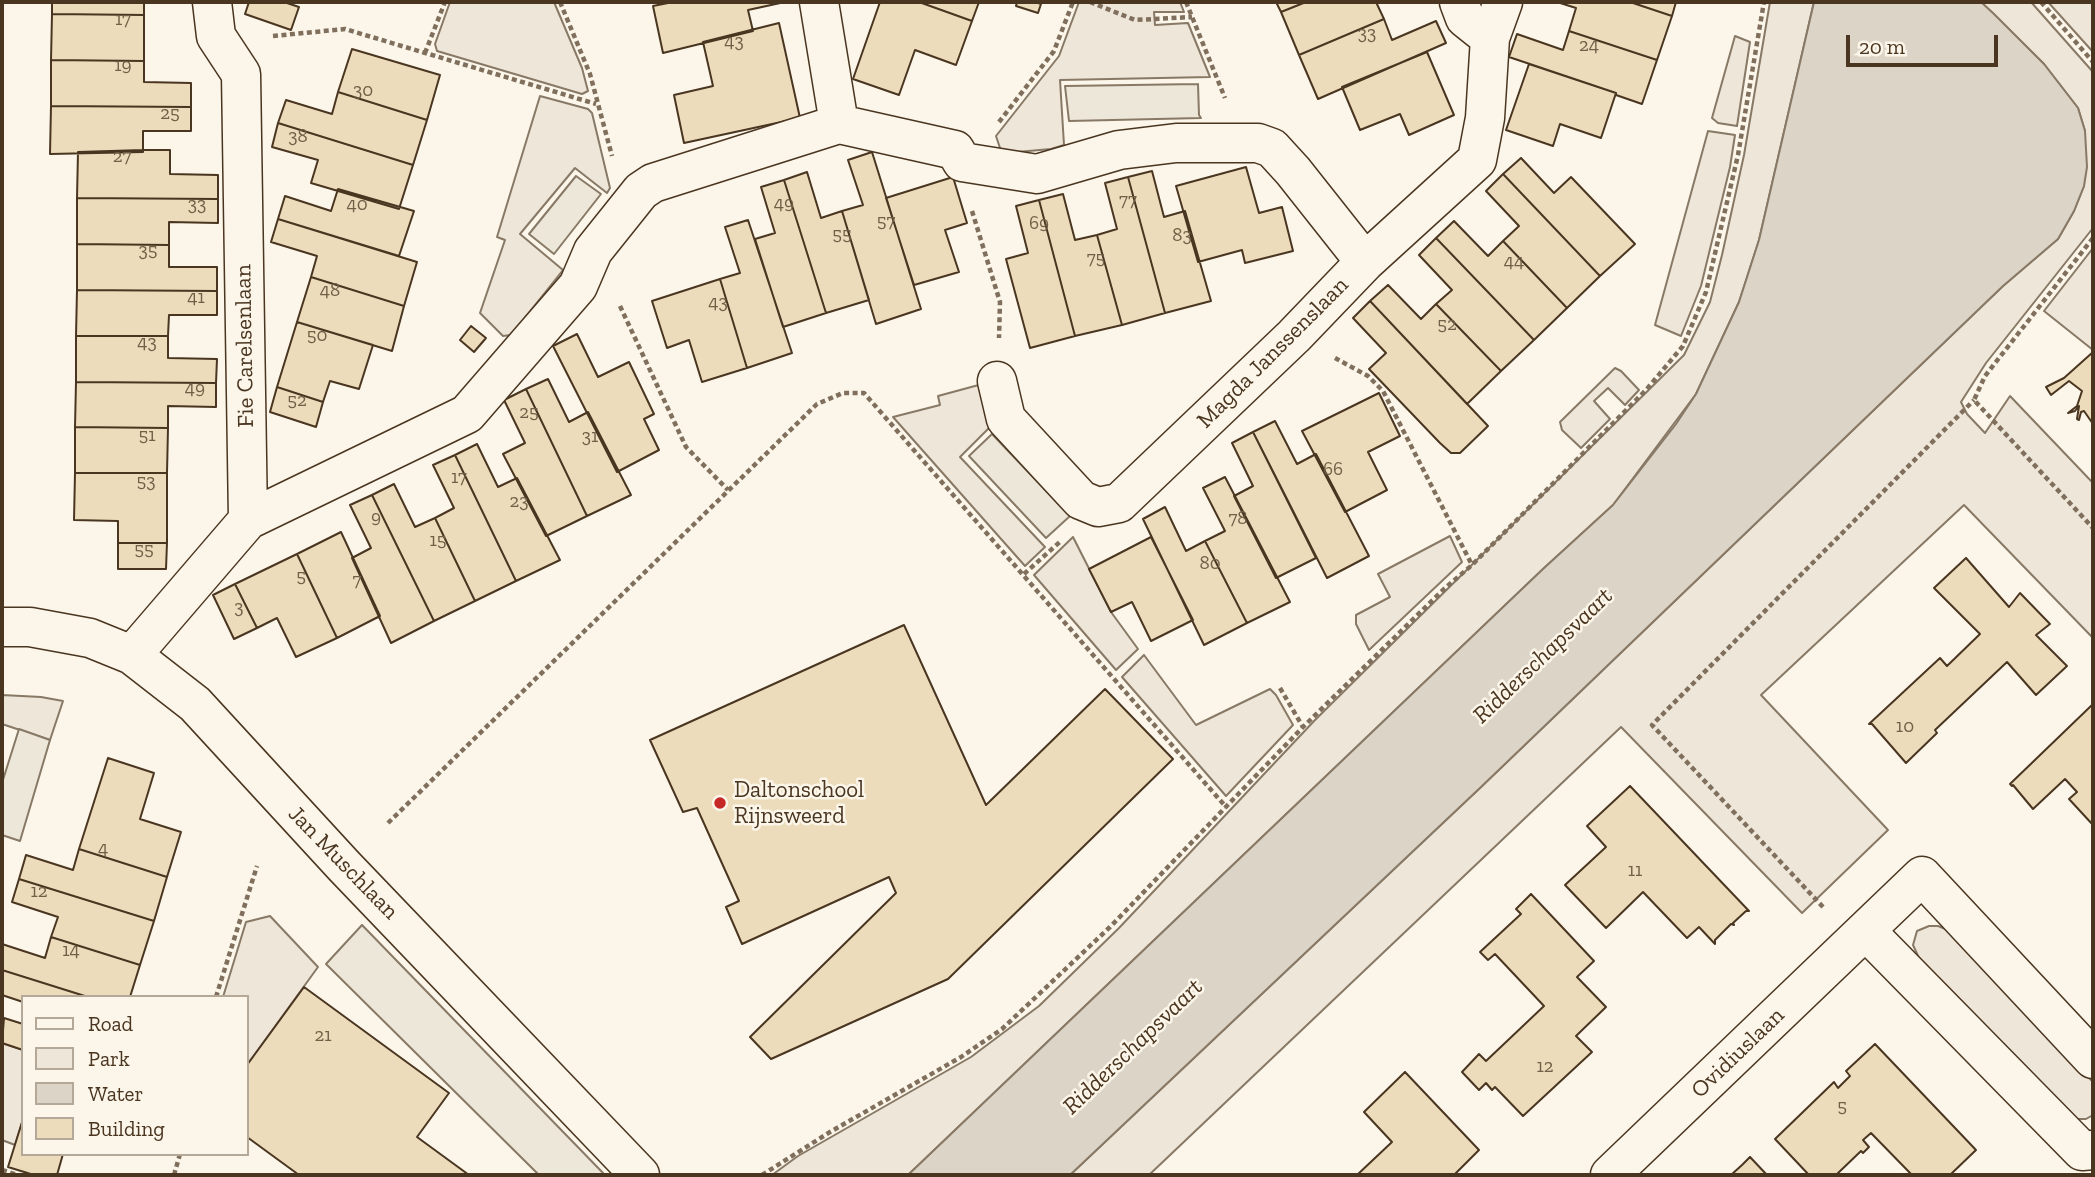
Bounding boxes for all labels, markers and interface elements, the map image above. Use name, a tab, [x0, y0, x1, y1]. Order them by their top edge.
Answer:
house number: 17	[115, 9, 131, 31]
scale bar	[1850, 21, 2002, 65]
house number: 33	[1358, 23, 1376, 45]
house number: 43	[724, 31, 744, 53]
text: 20 m	[1859, 34, 1905, 59]
house number: 24	[1579, 35, 1599, 57]
house number: 19	[114, 55, 132, 77]
house number: 30	[353, 80, 373, 102]
house number: 25	[160, 103, 180, 125]
house number: 38	[288, 126, 308, 148]
house number: 27	[113, 146, 131, 168]
house number: 77	[1119, 190, 1137, 212]
house number: 49	[774, 193, 794, 215]
house number: 33	[188, 194, 206, 216]
house number: 40	[346, 194, 368, 216]
house number: 57	[877, 211, 895, 233]
house number: 69	[1029, 213, 1049, 235]
house number: 55	[832, 224, 852, 246]
house number: 83	[1172, 225, 1192, 247]
house number: 35	[138, 240, 158, 262]
house number: 75	[1087, 248, 1105, 270]
house number: 44	[1504, 251, 1524, 273]
street label: Fie Carelsenlaan	[230, 264, 260, 428]
street label: Magda Janssenslaan	[1192, 272, 1354, 434]
house number: 48	[320, 280, 340, 302]
house number: 41	[187, 287, 205, 309]
house number: 43	[708, 292, 728, 314]
house number: 52	[1437, 314, 1457, 336]
house number: 50	[307, 325, 327, 347]
house number: 43	[137, 332, 157, 354]
house number: 49	[185, 378, 205, 400]
house number: 52	[287, 390, 307, 412]
house number: 25	[519, 402, 539, 424]
house number: 51	[138, 425, 156, 447]
house number: 31	[582, 426, 598, 448]
house number: 66	[1323, 459, 1343, 481]
house number: 17	[451, 467, 467, 489]
house number: 53	[136, 471, 156, 493]
house number: 23	[509, 491, 529, 513]
house number: 9	[371, 507, 381, 529]
house number: 78	[1228, 508, 1248, 530]
house number: 15	[429, 530, 447, 552]
house number: 55	[134, 539, 154, 561]
house number: 80	[1199, 553, 1221, 575]
house number: 5	[296, 566, 306, 588]
house number: 7	[353, 570, 361, 592]
water label: Ridderschapsvaart	[1467, 582, 1619, 730]
house number: 3	[234, 597, 244, 619]
house number: 10	[1896, 716, 1914, 738]
place label: Daltonschool Rijnsweerd	[734, 776, 864, 830]
marker: Daltonschool Rijnsweerd	[712, 795, 728, 811]
street label: Jan Muschlaan	[282, 800, 404, 926]
house number: 4	[98, 838, 108, 860]
house number: 11	[1628, 860, 1642, 882]
house number: 12	[30, 881, 48, 903]
house number: 14	[62, 940, 80, 962]
water label: Ridderschapsvaart	[1057, 973, 1209, 1121]
legend	[21, 995, 248, 1156]
street label: Ovidiuslaan	[1686, 1002, 1790, 1104]
text: Road	[88, 1011, 133, 1036]
house number: 21	[314, 1025, 332, 1047]
text: Park	[88, 1046, 130, 1071]
house number: 12	[1536, 1056, 1554, 1078]
text: Water	[88, 1081, 143, 1106]
house number: 5	[1837, 1096, 1847, 1118]
text: Building	[88, 1116, 165, 1141]

